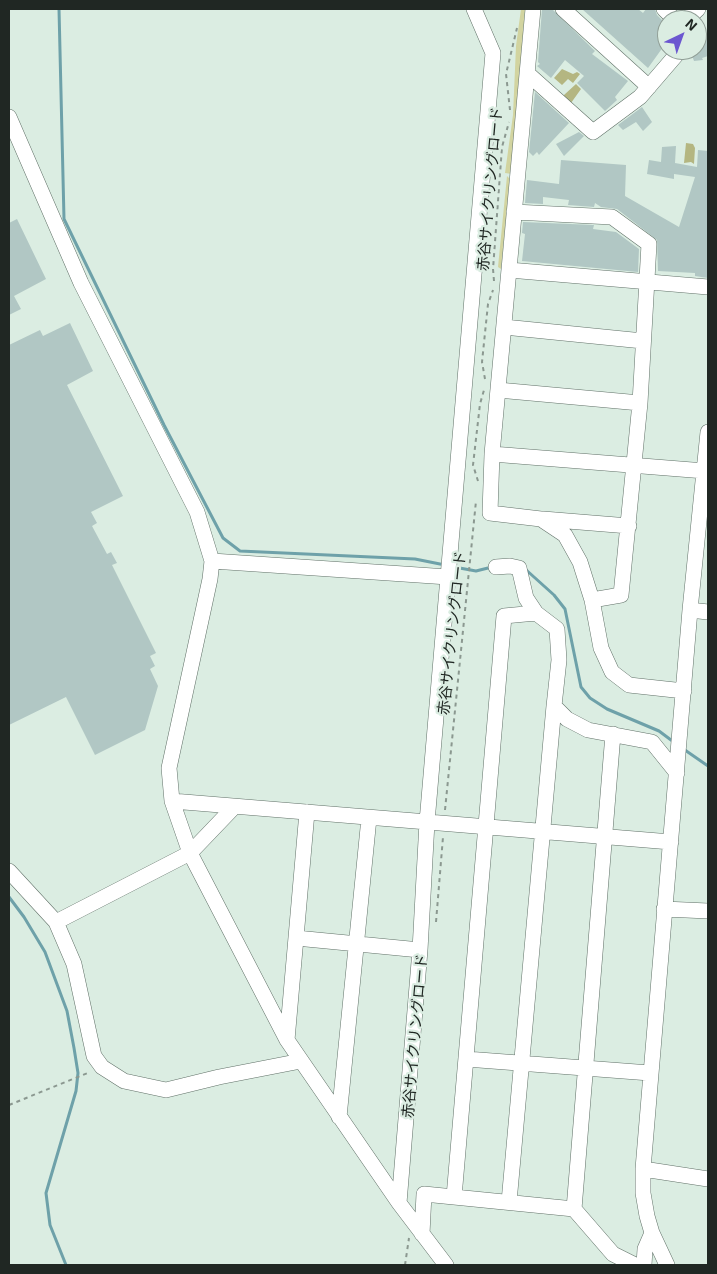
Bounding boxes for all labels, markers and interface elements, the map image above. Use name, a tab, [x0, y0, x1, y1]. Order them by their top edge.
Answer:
north arrow	[657, 10, 707, 60]
text: N	[682, 15, 701, 34]
street label: 赤谷サイクリングロード	[474, 106, 506, 272]
street label: 赤谷サイクリングロード	[434, 550, 470, 716]
street label: 赤谷サイクリングロード	[399, 953, 431, 1119]

